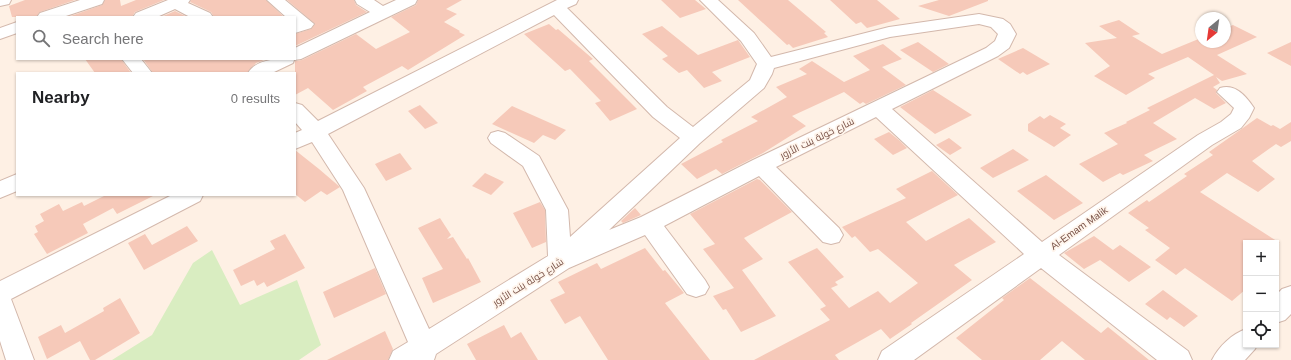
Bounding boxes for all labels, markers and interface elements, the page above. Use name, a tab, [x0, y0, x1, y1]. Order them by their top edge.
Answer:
north arrow	[1195, 12, 1231, 48]
search box	[16, 16, 296, 60]
icon: search	[30, 27, 52, 49]
text: Search here	[62, 30, 144, 47]
text: Nearby	[32, 88, 90, 107]
text: 0 results	[231, 91, 280, 106]
street label: شارع خولة بنت الأزور	[777, 115, 856, 162]
street label: Al-Emam Malik	[1048, 204, 1111, 252]
map controls	[1243, 240, 1279, 348]
button: +	[1243, 240, 1279, 276]
street label: شارع خولة بنت الأزور	[490, 256, 566, 310]
button: −	[1243, 276, 1279, 312]
button: locate	[1243, 312, 1279, 348]

